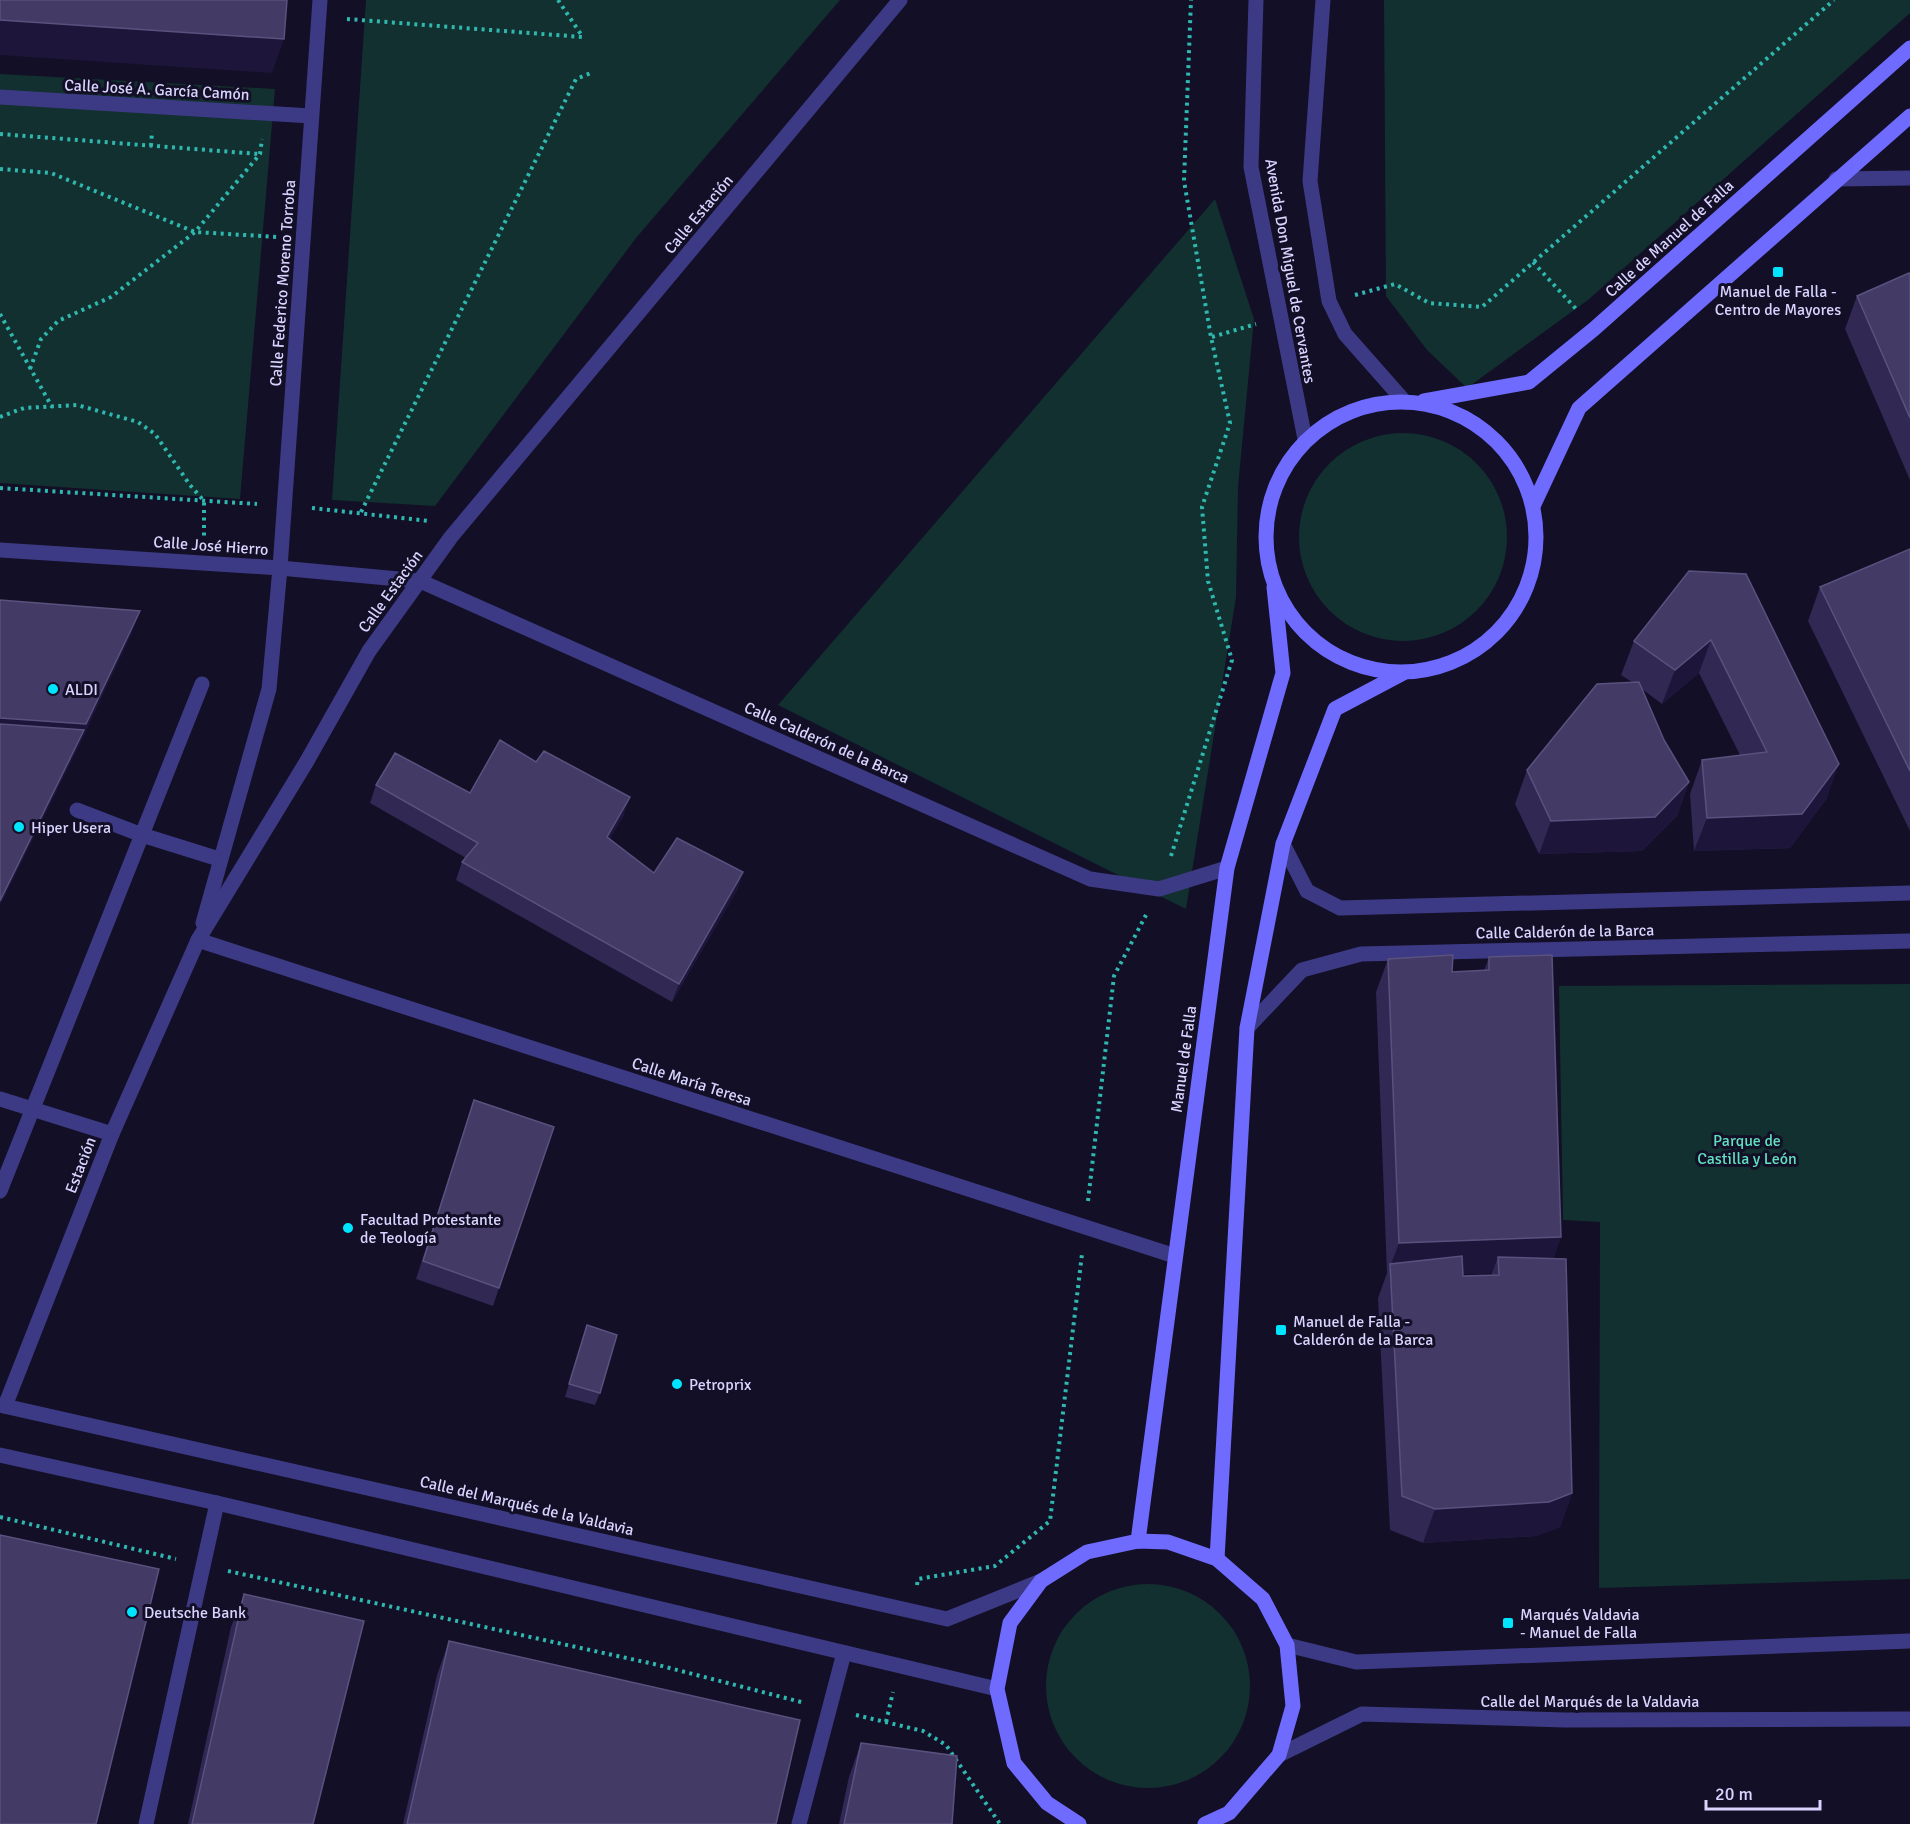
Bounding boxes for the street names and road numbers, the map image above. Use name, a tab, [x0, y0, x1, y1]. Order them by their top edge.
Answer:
street label: Calle José A. García Camón	[64, 75, 250, 105]
street label: Avenida Don Miguel de Cervantes	[1260, 157, 1320, 385]
street label: Calle Estación	[660, 171, 738, 258]
street label: Calle de Manuel de Falla	[1601, 176, 1738, 302]
street label: Calle Federico Moreno Torroba	[266, 179, 300, 387]
street label: Calle José Hierro	[153, 532, 269, 560]
street label: Calle Estación	[354, 546, 427, 637]
street label: Calle Calderón de la Barca	[741, 697, 912, 788]
street label: Calle Calderón de la Barca	[1476, 920, 1654, 944]
street label: Manuel de Falla	[1167, 1004, 1201, 1114]
street label: Calle María Teresa	[629, 1053, 754, 1111]
street label: Estación	[61, 1134, 101, 1196]
street label: Calle del Marqués de la Valdavia	[418, 1472, 636, 1540]
street label: Calle del Marqués de la Valdavia	[1481, 1692, 1699, 1712]

